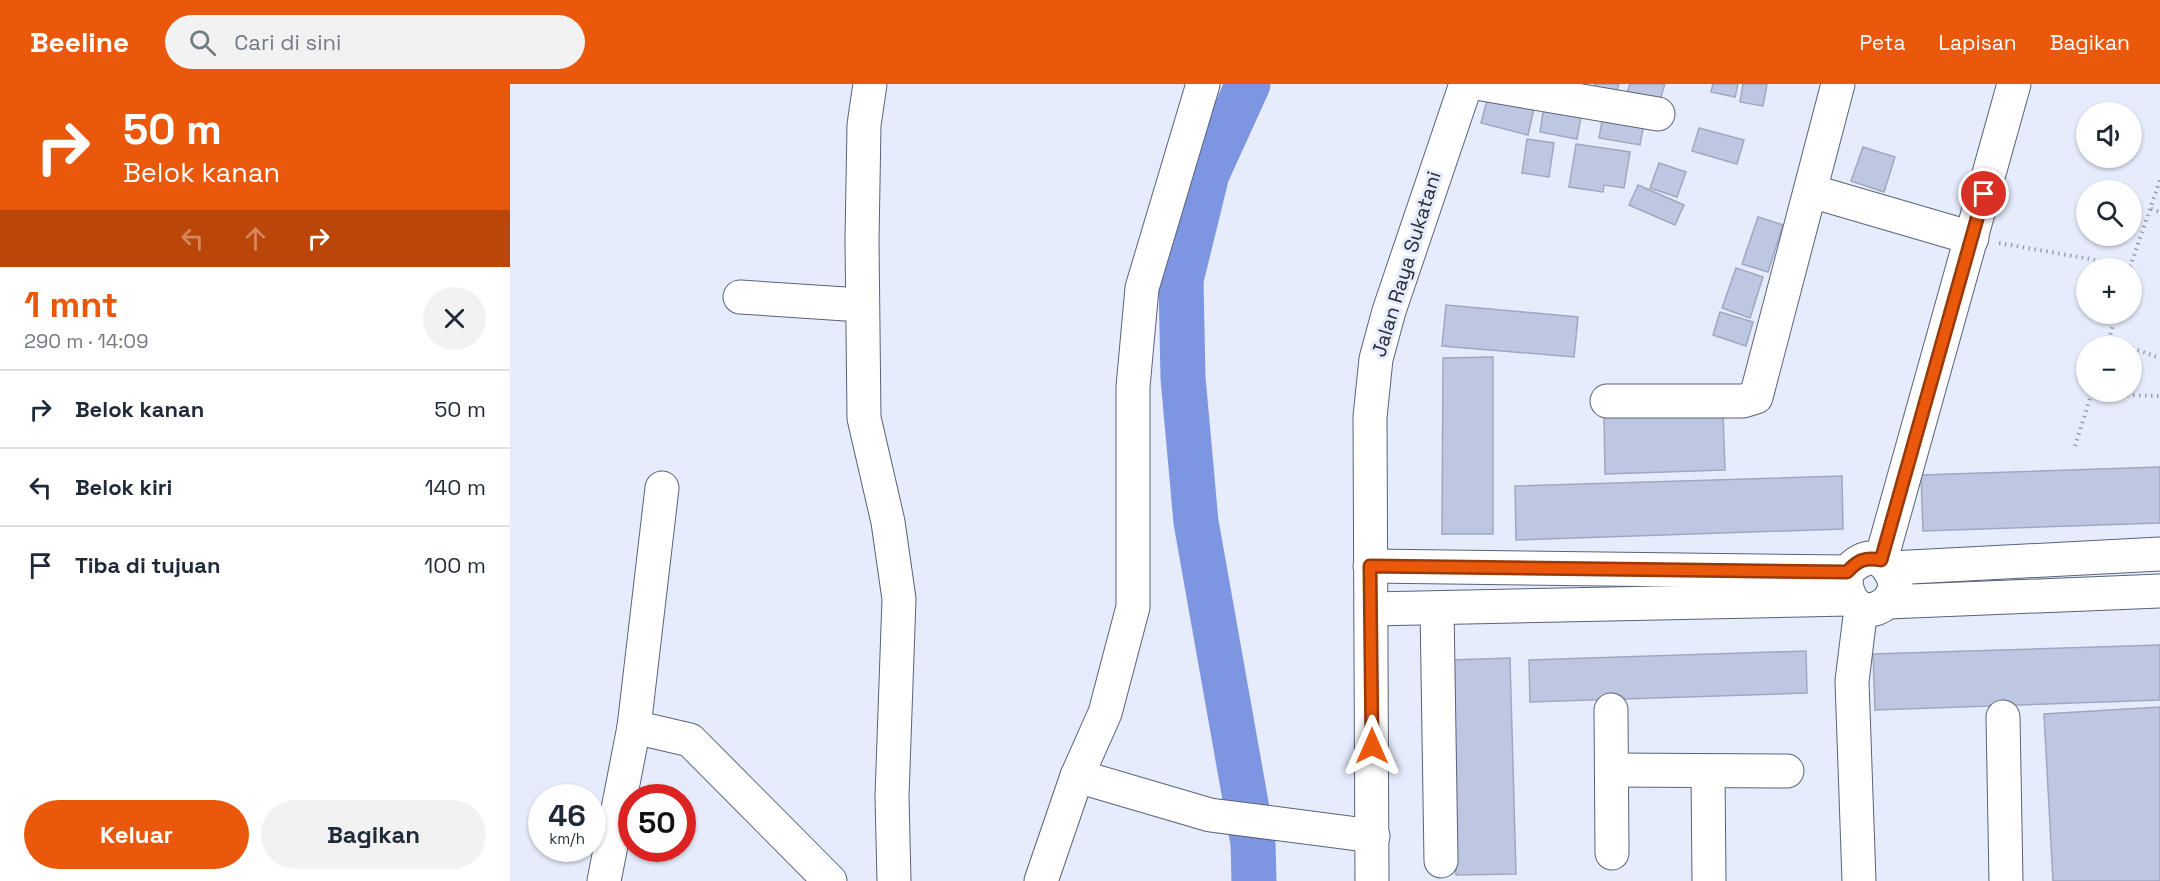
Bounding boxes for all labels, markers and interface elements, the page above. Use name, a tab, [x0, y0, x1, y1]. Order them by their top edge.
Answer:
search box	[165, 15, 585, 69]
text: Beeline	[30, 24, 129, 60]
icon: search	[186, 26, 219, 59]
text: Cari di sini	[234, 28, 341, 56]
text: Peta	[1860, 29, 1906, 56]
text: Lapisan	[1939, 29, 2017, 56]
text: Bagikan	[2050, 29, 2130, 56]
map controls	[2076, 102, 2142, 402]
button: sound	[2076, 102, 2142, 168]
text: 50 m	[123, 103, 222, 156]
icon: right	[24, 108, 102, 186]
text: Belok kanan	[123, 155, 280, 190]
street label: Jalan Raya Sukatani	[1365, 168, 1447, 360]
pin	[1958, 168, 2009, 219]
icon: arrive	[1967, 177, 2000, 210]
button: search	[2076, 180, 2142, 246]
icon: left	[176, 222, 209, 255]
icon: ahead	[239, 222, 272, 255]
icon: right	[302, 222, 335, 255]
button: +	[2076, 258, 2142, 324]
text: 1 mnt	[24, 282, 118, 328]
button: close	[423, 287, 486, 350]
text: 290 m · 14:09	[24, 328, 148, 354]
button: −	[2076, 336, 2142, 402]
icon: right	[24, 393, 57, 426]
text: Belok kanan	[75, 395, 204, 423]
text: 50 m	[434, 395, 486, 423]
icon: left	[24, 471, 57, 504]
text: Belok kiri	[75, 473, 172, 501]
text: 140 m	[424, 473, 486, 501]
icon: arrive	[24, 549, 57, 582]
text: Tiba di tujuan	[75, 551, 221, 579]
text: 100 m	[424, 551, 486, 579]
position arrow	[1340, 714, 1404, 778]
speed limit sign: 50	[618, 784, 696, 862]
text: 46	[548, 796, 586, 835]
button: Keluar	[24, 800, 249, 869]
button: Bagikan	[261, 800, 486, 869]
text: km/h	[549, 829, 585, 848]

